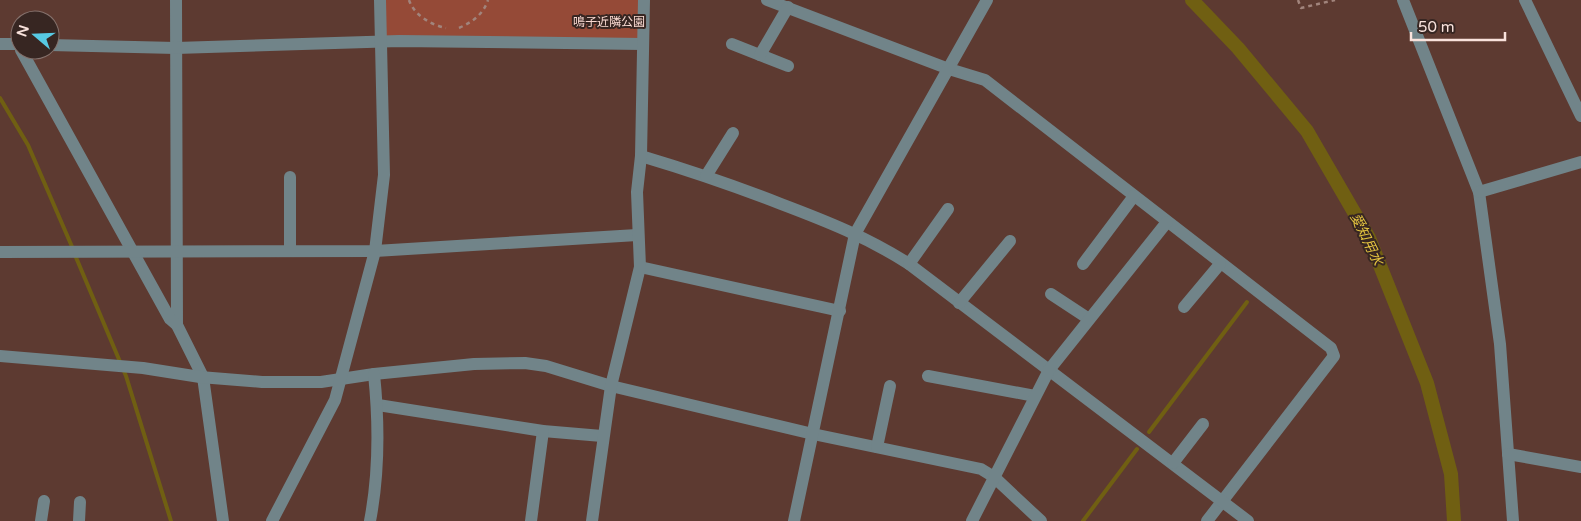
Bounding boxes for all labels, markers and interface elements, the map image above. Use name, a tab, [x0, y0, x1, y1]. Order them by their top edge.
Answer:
north arrow	[10, 10, 60, 60]
scale bar	[1411, 10, 1505, 42]
park label: 鳴子近隣公園	[573, 15, 645, 29]
text: 50 m	[1418, 18, 1455, 36]
text: N	[13, 23, 33, 39]
water label: 愛知用水	[1347, 210, 1387, 270]

